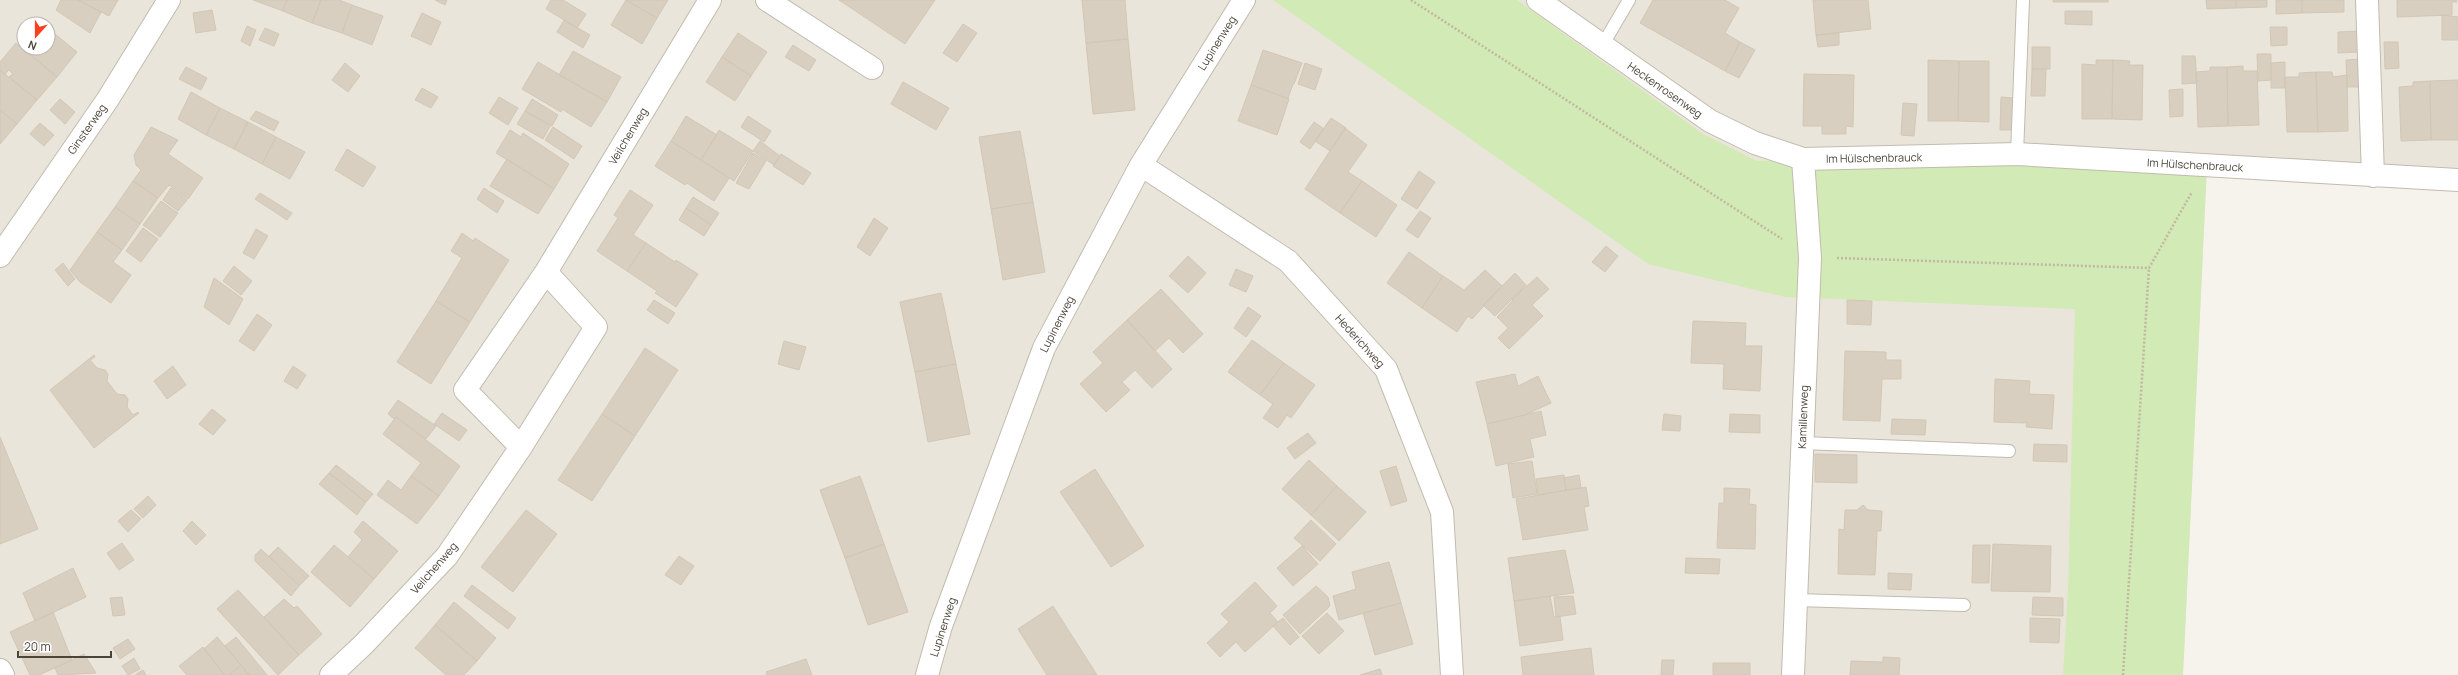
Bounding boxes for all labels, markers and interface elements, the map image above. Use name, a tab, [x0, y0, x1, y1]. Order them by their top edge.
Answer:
street label: Lupinenweg	[1194, 13, 1239, 73]
north arrow	[16, 16, 56, 56]
text: N	[26, 37, 39, 54]
street label: Heckenrosenweg	[1625, 58, 1706, 121]
street label: Ginsterweg	[64, 100, 109, 157]
street label: Veilchenweg	[605, 104, 651, 167]
street label: Im Hülschenbrauck	[1826, 149, 1923, 166]
street label: Im Hülschenbrauck	[2147, 154, 2244, 175]
street label: Lupinenweg	[1036, 293, 1077, 355]
street label: Hederichweg	[1332, 311, 1388, 371]
street label: Kamillenweg	[1794, 385, 1811, 449]
street label: Veilchenweg	[407, 539, 460, 597]
street label: Lupinenweg	[926, 595, 959, 659]
scale bar	[18, 633, 111, 659]
text: 20 m	[24, 638, 51, 655]

